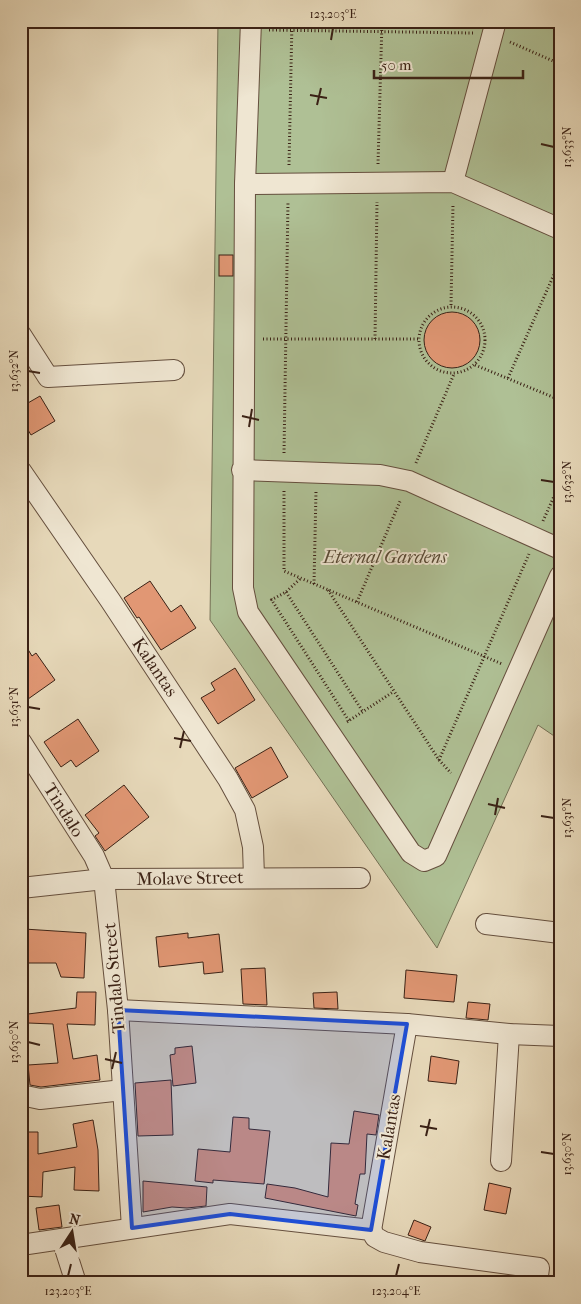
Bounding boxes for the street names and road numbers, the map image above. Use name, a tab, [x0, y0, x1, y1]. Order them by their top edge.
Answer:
street label: Kalantas	[127, 634, 182, 701]
street label: Tindalo	[39, 779, 88, 841]
street label: Molave Street	[136, 867, 244, 890]
street label: Tindalo Street	[99, 921, 130, 1034]
street label: Kalantas	[373, 1092, 406, 1162]

